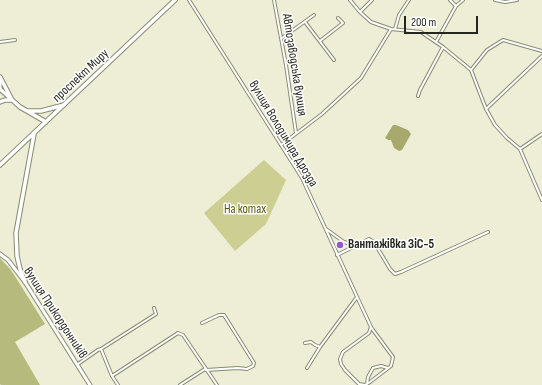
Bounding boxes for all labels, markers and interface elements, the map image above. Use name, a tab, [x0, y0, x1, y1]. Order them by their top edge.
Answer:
scale bar	[406, 8, 480, 34]
street label: Автозаводська вулиця	[278, 13, 310, 117]
text: 200 m	[411, 15, 436, 30]
street label: проспект Миру	[50, 46, 112, 106]
street label: вулиця Володимира Дрозда	[245, 78, 321, 190]
park label: На котах	[224, 202, 266, 218]
place label: Вантажівка ЗіС-5	[348, 237, 434, 253]
marker: Вантажівка ЗіС-5	[335, 240, 345, 250]
street label: вулиця Прикордонників	[20, 264, 90, 362]

